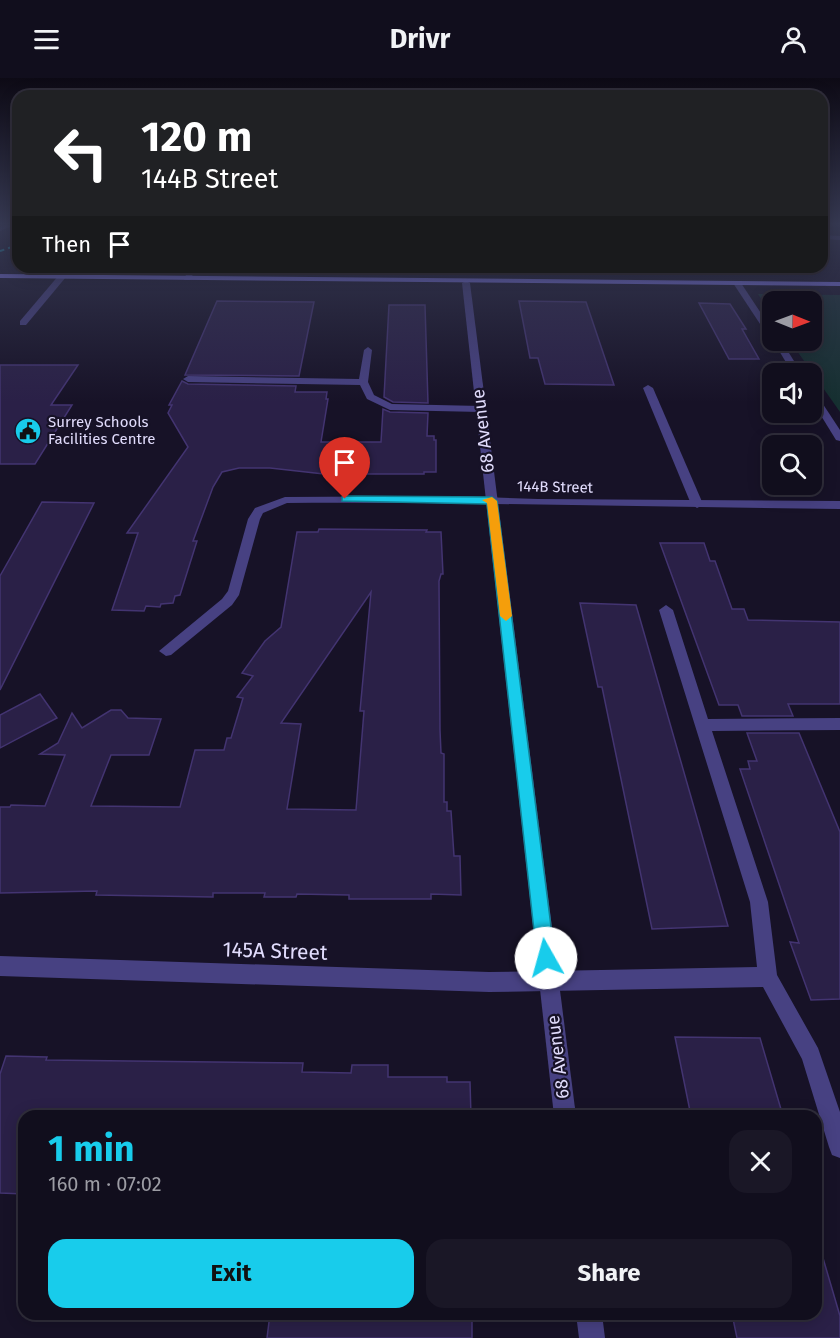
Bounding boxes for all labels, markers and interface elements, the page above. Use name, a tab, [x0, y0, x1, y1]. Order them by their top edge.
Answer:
icon: menu	[30, 23, 63, 56]
text: Drivr	[390, 23, 450, 55]
icon: person	[777, 23, 810, 56]
text: 120 m	[141, 112, 252, 162]
icon: left	[42, 114, 120, 192]
text: 144B Street	[141, 163, 278, 195]
icon: arrive	[103, 228, 136, 261]
text: Then	[42, 231, 91, 258]
north arrow	[762, 291, 822, 351]
map controls	[762, 291, 822, 495]
button: sound	[762, 363, 822, 423]
street label: 68 Avenue	[467, 388, 499, 474]
place label: Surrey Schools Facilities Centre	[48, 413, 155, 448]
public building icon: Surrey Schools Facilities Centre	[13, 416, 43, 446]
button: search	[762, 435, 822, 495]
pin	[319, 437, 370, 499]
icon: arrive	[328, 446, 361, 479]
street label: 144B Street	[517, 477, 594, 497]
position arrow	[514, 926, 578, 990]
street label: 145A Street	[222, 936, 328, 966]
street label: 68 Avenue	[542, 1014, 574, 1100]
text: 1 min	[48, 1127, 135, 1171]
button: close	[729, 1130, 792, 1193]
text: 160 m · 07:02	[48, 1172, 162, 1196]
button: Exit	[48, 1239, 414, 1308]
button: Share	[426, 1239, 792, 1308]

